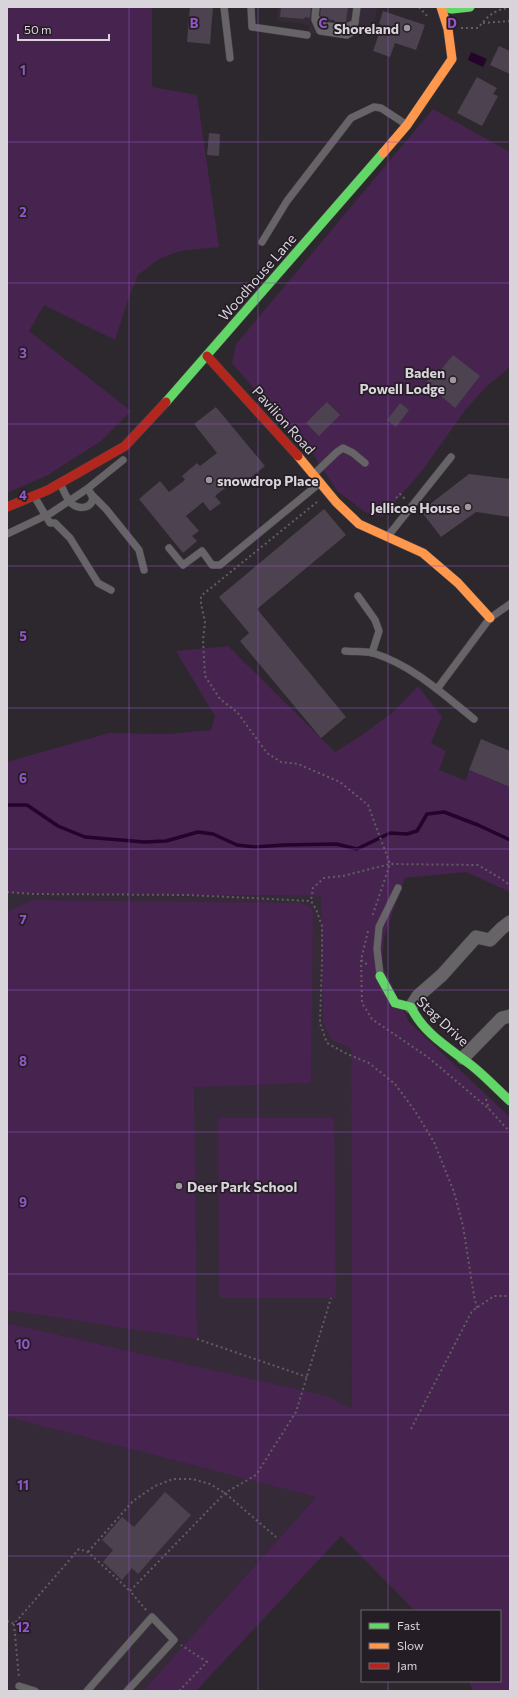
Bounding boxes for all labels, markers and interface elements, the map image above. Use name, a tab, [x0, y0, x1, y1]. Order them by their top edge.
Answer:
text: B	[190, 15, 199, 31]
text: C	[319, 15, 328, 31]
text: D	[447, 15, 457, 31]
scale bar	[18, 16, 109, 42]
place label: Shoreland	[334, 20, 399, 37]
text: 50 m	[24, 22, 52, 36]
marker: Shoreland	[402, 23, 412, 33]
text: 1	[20, 62, 26, 78]
text: 2	[19, 204, 27, 220]
street label: Woodhouse Lane	[215, 230, 299, 324]
text: 3	[19, 345, 27, 361]
place label: Baden Powell Lodge	[359, 364, 445, 397]
marker: Baden Powell Lodge	[448, 375, 458, 385]
street label: Pavilion Road	[249, 382, 319, 458]
place label: snowdrop Place	[217, 472, 319, 489]
marker: snowdrop Place	[204, 475, 214, 485]
text: 4	[19, 487, 27, 503]
place label: Jellicoe House	[371, 499, 460, 516]
marker: Jellicoe House	[463, 502, 473, 512]
text: 5	[19, 628, 27, 644]
text: 6	[19, 770, 27, 786]
text: 7	[19, 911, 27, 927]
street label: Stag Drive	[413, 993, 473, 1049]
text: 8	[19, 1053, 27, 1069]
place label: Deer Park School	[187, 1178, 297, 1195]
marker: Deer Park School	[174, 1181, 184, 1191]
text: 9	[19, 1194, 27, 1210]
text: 10	[16, 1336, 31, 1352]
text: 11	[17, 1477, 29, 1493]
legend	[361, 1610, 501, 1682]
text: Fast	[397, 1618, 420, 1632]
text: 12	[16, 1619, 30, 1635]
text: Slow	[397, 1638, 424, 1652]
text: Jam	[397, 1658, 417, 1673]

